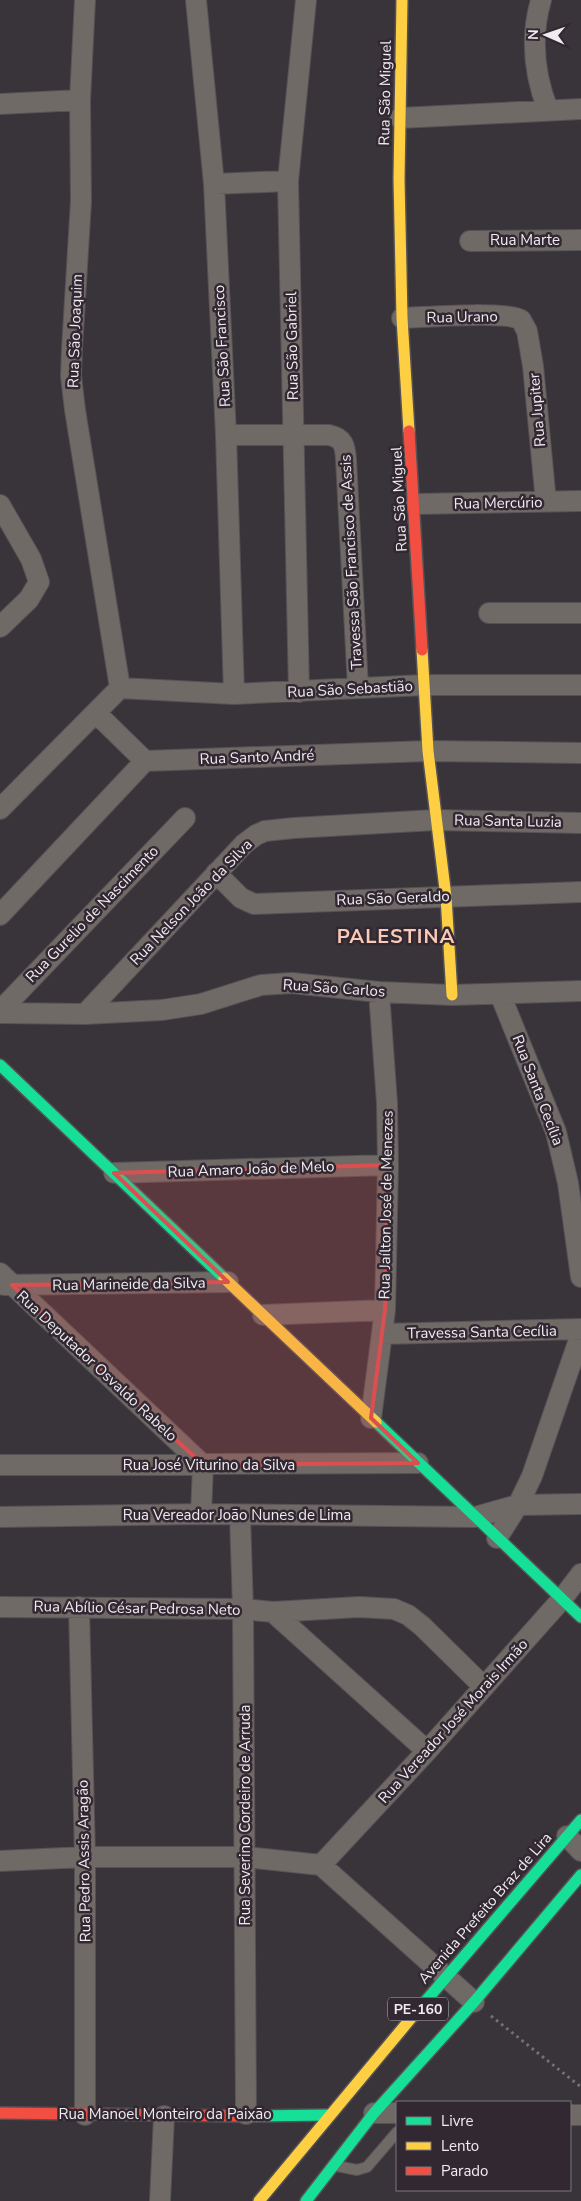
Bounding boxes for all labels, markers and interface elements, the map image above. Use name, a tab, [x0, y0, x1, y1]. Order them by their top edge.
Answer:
north arrow	[521, 10, 571, 60]
text: N	[524, 29, 543, 40]
street label: Rua São Miguel	[374, 39, 396, 146]
street label: Rua Marte	[490, 230, 560, 250]
street label: Rua São Joaquim	[63, 274, 87, 388]
street label: Rua São Francisco	[209, 284, 235, 408]
street label: Rua São Gabriel	[281, 291, 303, 400]
street label: Rua Urano	[426, 306, 498, 328]
street label: Rua Jupiter	[524, 372, 550, 448]
street label: Rua São Miguel	[386, 445, 412, 552]
street label: Travessa São Francisco de Assis	[335, 454, 367, 670]
street label: Rua Mercúrio	[453, 492, 543, 514]
street label: Rua São Sebastião	[287, 676, 413, 702]
street label: Rua Santo André	[199, 745, 315, 769]
street label: Rua Santa Luzia	[454, 810, 562, 832]
street label: Rua Nelson João da Silva	[125, 835, 257, 969]
street label: Rua Gurelio de Nascimento	[21, 841, 163, 987]
street label: Rua São Geraldo	[336, 886, 450, 910]
district label: PALESTINA	[337, 923, 455, 950]
street label: Rua São Carlos	[282, 974, 386, 1002]
street label: Rua Santa Cecília	[508, 1032, 568, 1148]
street label: Rua Jaílton José de Menezes	[374, 1110, 398, 1300]
street label: Rua Amaro João de Melo	[167, 1156, 335, 1182]
street label: Rua Marineide da Silva	[52, 1273, 206, 1295]
street label: Rua Deputador Osvaldo Rabelo	[12, 1286, 182, 1446]
street label: Travessa Santa Cecília	[407, 1321, 557, 1343]
street label: Rua José Viturino da Silva	[123, 1455, 295, 1475]
street label: Rua Vereador João Nunes de Lima	[123, 1505, 351, 1525]
street label: Rua Abílio César Pedrosa Neto	[33, 1596, 241, 1620]
street label: Rua Vereador José Morais Irmão	[374, 1635, 532, 1807]
street label: Rua Severino Cordeiro de Arruda	[235, 1705, 255, 1925]
street label: Rua Pedro Assis Aragão	[73, 1779, 95, 1943]
street label: Avenida Prefeito Braz de Lira	[414, 1828, 556, 1988]
road number: PE-160	[388, 1998, 448, 2020]
legend	[396, 2101, 571, 2191]
street label: Rua Manoel Monteiro da Paixão	[58, 2104, 272, 2124]
text: Livre	[441, 2111, 474, 2131]
text: Lento	[441, 2136, 479, 2156]
text: Parado	[441, 2161, 488, 2181]

